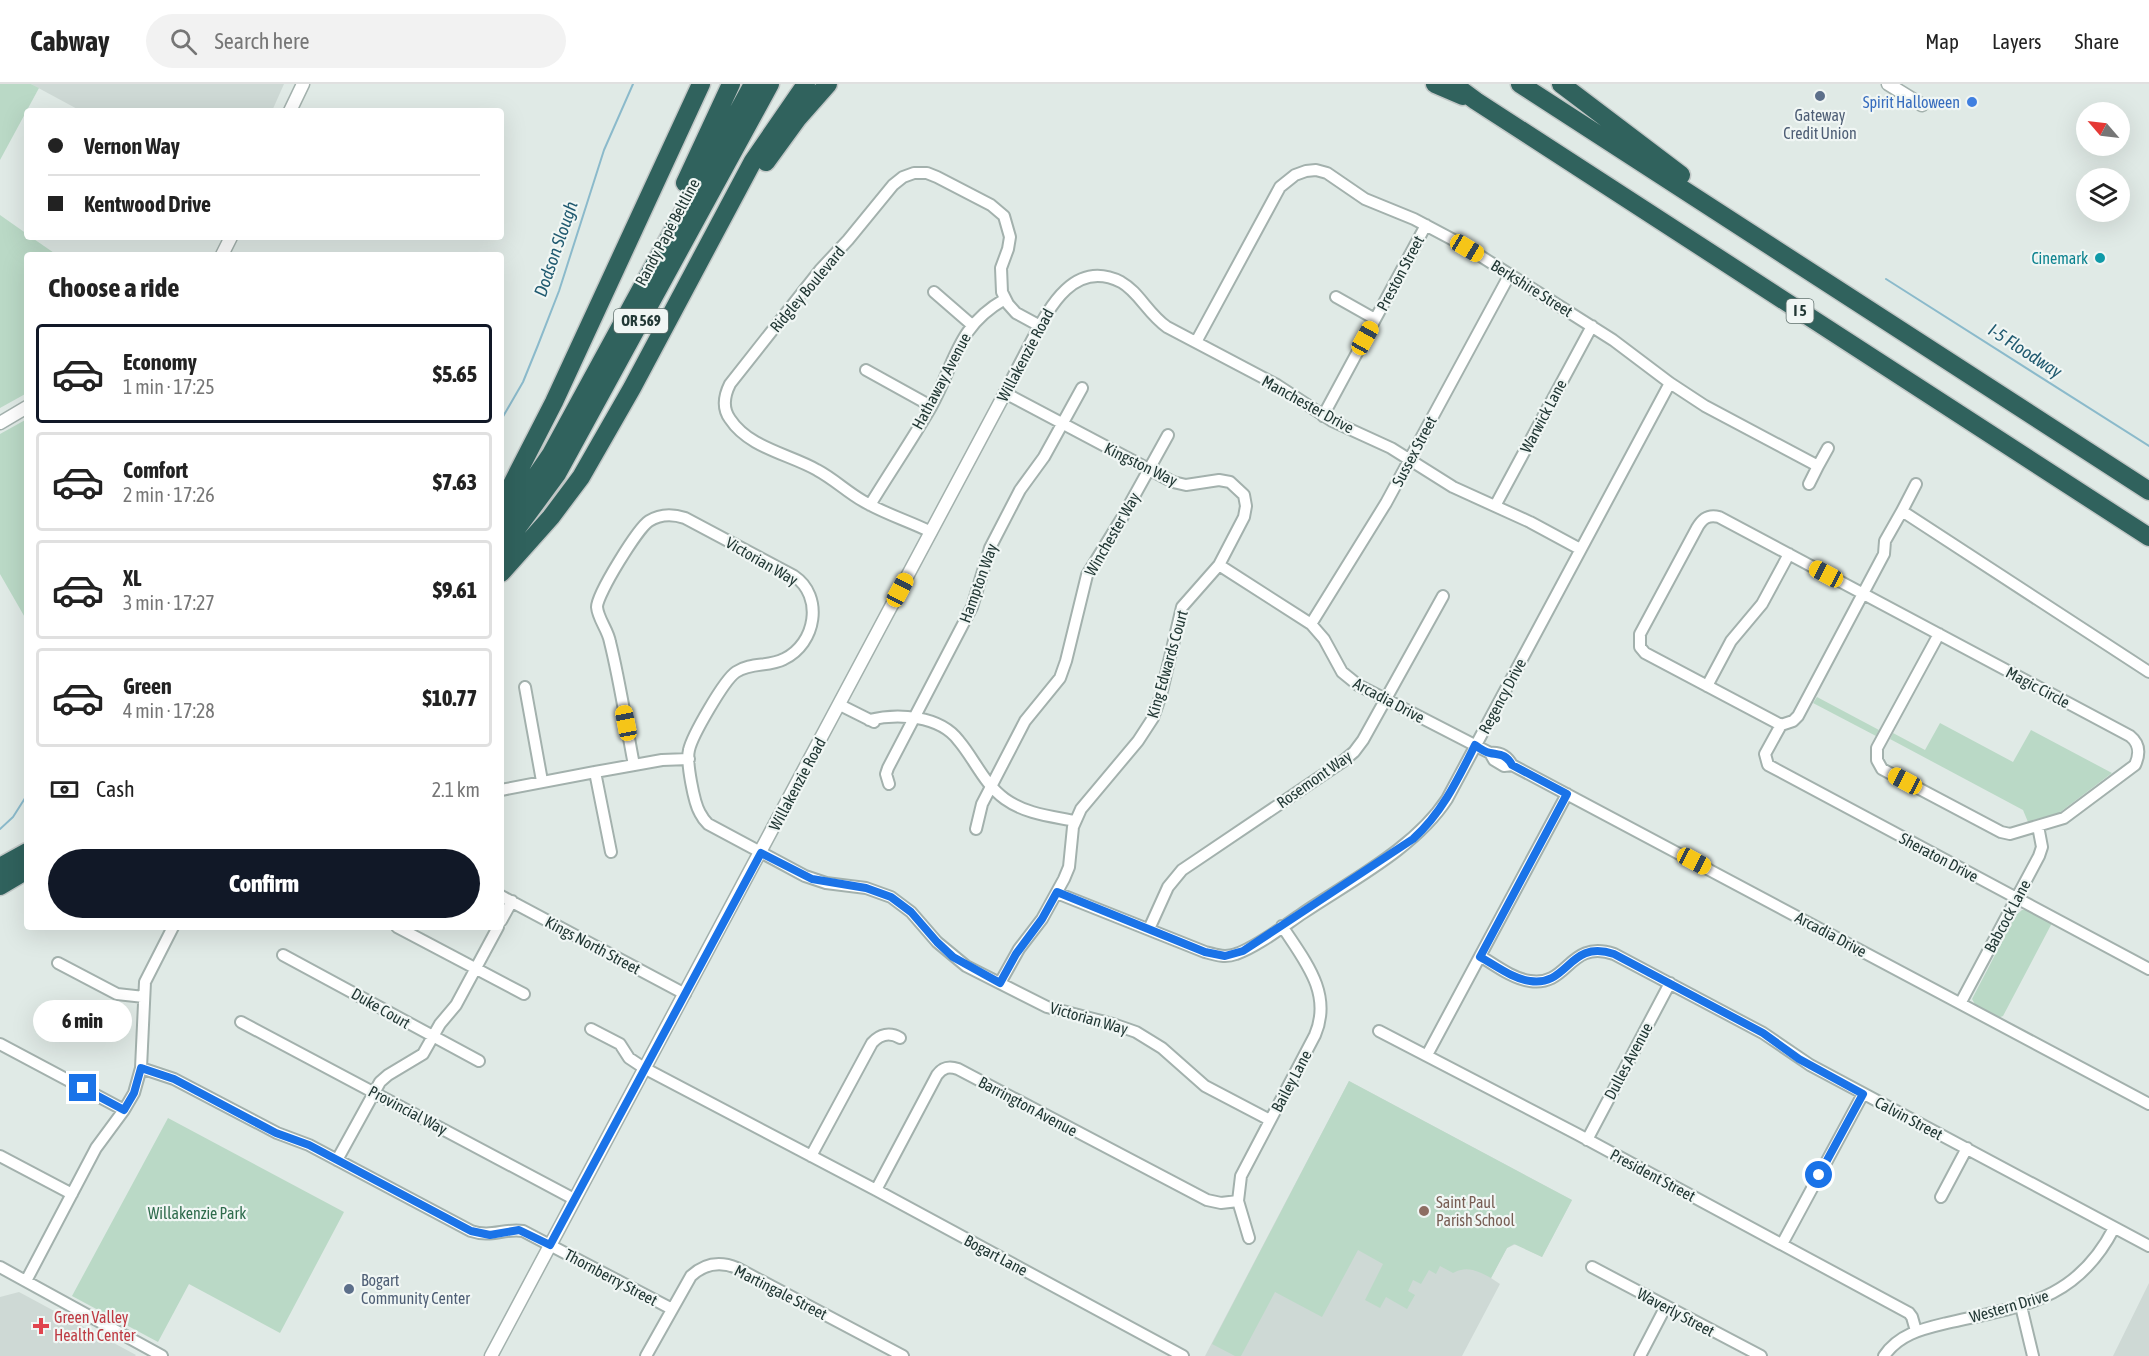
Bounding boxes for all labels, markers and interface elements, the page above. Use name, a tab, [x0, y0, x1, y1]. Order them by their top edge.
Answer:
search box	[146, 14, 566, 68]
text: Cabway	[30, 25, 110, 57]
icon: search	[167, 25, 200, 58]
text: Search here	[215, 28, 310, 54]
text: Map	[1925, 29, 1959, 53]
text: Layers	[1992, 29, 2042, 53]
text: Share	[2075, 29, 2119, 53]
marker: Gateway Credit Union	[1813, 89, 1827, 103]
place label: Spirit Halloween	[1863, 93, 1960, 112]
marker: Spirit Halloween	[1965, 95, 1979, 109]
north arrow	[2076, 102, 2130, 156]
map controls	[2076, 102, 2130, 222]
place label: Gateway Credit Union	[1783, 106, 1857, 142]
text: Vernon Way	[84, 133, 180, 159]
button: layers	[2076, 168, 2130, 222]
street label: Randy Papé Beltline	[631, 176, 704, 289]
text: Kentwood Drive	[84, 191, 211, 217]
water label: Dodson Slough	[529, 198, 582, 299]
car	[1447, 231, 1487, 265]
street label: Preston Street	[1373, 232, 1427, 314]
street label: Ridgley Boulevard	[766, 242, 849, 336]
place label: Cinemark	[2031, 249, 2088, 267]
marker: Cinemark	[2093, 251, 2107, 265]
street label: Berkshire Street	[1488, 256, 1577, 320]
text: Choose a ride	[48, 272, 180, 303]
road number: I 5	[1786, 299, 1814, 323]
street label: Willakenzie Road	[993, 306, 1057, 404]
road number: OR 569	[614, 309, 668, 333]
car	[1348, 318, 1382, 358]
water label: I-5 Floodway	[1985, 319, 2067, 382]
street label: Hathaway Avenue	[908, 330, 975, 433]
icon: car	[51, 347, 105, 401]
text: Economy	[123, 349, 197, 375]
text: $5.65	[433, 361, 477, 387]
street label: Manchester Drive	[1259, 371, 1357, 437]
text: 1 min · 17:25	[123, 375, 215, 398]
street label: Warwick Lane	[1516, 376, 1570, 456]
street label: Sussex Street	[1388, 413, 1440, 489]
street label: Kingston Way	[1101, 439, 1181, 490]
icon: car	[51, 455, 105, 509]
text: Comfort	[123, 457, 188, 483]
text: $7.63	[433, 469, 477, 495]
text: 2 min · 17:26	[123, 483, 215, 506]
street label: Winchester Way	[1081, 489, 1144, 579]
street label: Victorian Way	[722, 533, 802, 590]
street label: Hampton Way	[955, 541, 1002, 625]
car	[1806, 558, 1846, 590]
icon: car	[51, 563, 105, 617]
text: XL	[123, 565, 141, 591]
car	[884, 570, 916, 610]
text: $9.61	[433, 577, 477, 603]
text: 3 min · 17:27	[123, 591, 215, 614]
street label: King Edwards Court	[1143, 608, 1192, 720]
street label: Regency Drive	[1475, 655, 1530, 737]
street label: Magic Circle	[2003, 663, 2073, 712]
icon: car	[51, 671, 105, 725]
text: Green	[123, 673, 172, 699]
street label: Arcadia Drive	[1350, 674, 1428, 726]
text: $10.77	[422, 685, 477, 711]
text: 4 min · 17:28	[123, 699, 215, 722]
car	[614, 704, 638, 742]
street label: Willakenzie Road	[765, 735, 829, 833]
street label: Rosemont Way	[1273, 746, 1356, 812]
car	[1885, 765, 1925, 797]
icon: cash	[48, 773, 81, 806]
text: Cash	[96, 776, 135, 802]
text: 2.1 km	[432, 778, 480, 801]
street label: Sheraton Drive	[1897, 829, 1981, 885]
car	[1674, 845, 1714, 877]
button: Confirm	[48, 849, 480, 918]
street label: Babcock Lane	[1980, 877, 2034, 955]
street label: Arcadia Drive	[1792, 908, 1870, 960]
street label: Kings North Street	[542, 912, 644, 979]
street label: Duke Court	[349, 984, 414, 1032]
street label: Victorian Way	[1048, 998, 1130, 1039]
callout: 6 min	[34, 1001, 132, 1043]
text: 6 min	[62, 1009, 103, 1032]
street label: Dulles Avenue	[1600, 1020, 1656, 1102]
street label: Bailey Lane	[1267, 1047, 1316, 1115]
street label: Barrington Avenue	[975, 1072, 1080, 1140]
route end	[69, 1074, 96, 1101]
street label: Provincial Way	[365, 1082, 451, 1139]
street label: Calvin Street	[1872, 1093, 1946, 1144]
street label: President Street	[1607, 1145, 1699, 1205]
route start	[1805, 1161, 1832, 1188]
place label: Saint Paul Parish School	[1436, 1193, 1515, 1229]
park label: Willakenzie Park	[148, 1204, 246, 1222]
marker: Saint Paul Parish School	[1417, 1204, 1431, 1218]
street label: Bogart Lane	[961, 1231, 1031, 1280]
street label: Thornberry Street	[561, 1245, 661, 1310]
street label: Martingale Street	[731, 1261, 831, 1324]
place label: Bogart Community Center	[361, 1271, 470, 1308]
marker: Bogart Community Center	[342, 1282, 356, 1296]
street label: Waverly Street	[1634, 1284, 1718, 1341]
street label: Western Drive	[1967, 1286, 2051, 1326]
place label: Green Valley Health Center	[54, 1308, 136, 1344]
marker: Green Valley Health Center	[32, 1317, 50, 1335]

